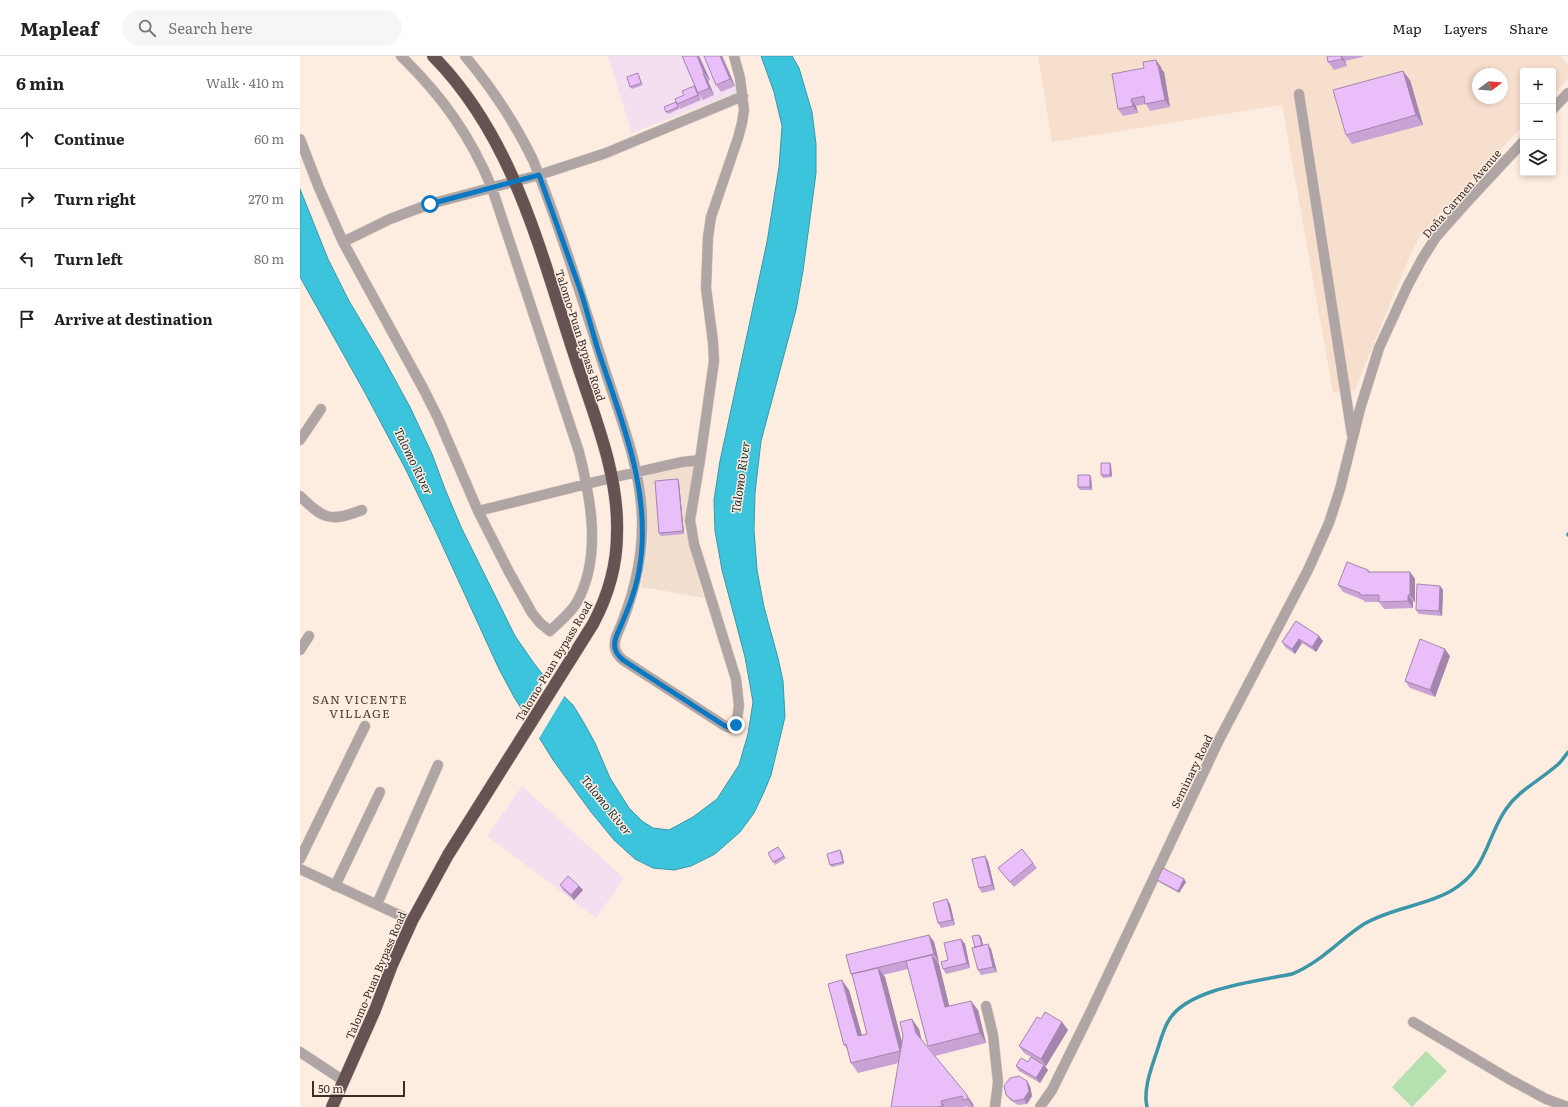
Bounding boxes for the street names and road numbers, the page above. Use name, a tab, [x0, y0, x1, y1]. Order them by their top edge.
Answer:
street label: Doña Carmen Avenue	[1418, 145, 1504, 241]
street label: Talomo-Puan Bypass Road	[552, 267, 610, 403]
street label: Talomo-Puan Bypass Road	[511, 598, 595, 724]
street label: Seminary Road	[1166, 731, 1216, 810]
street label: Talomo-Puan Bypass Road	[341, 908, 409, 1042]

